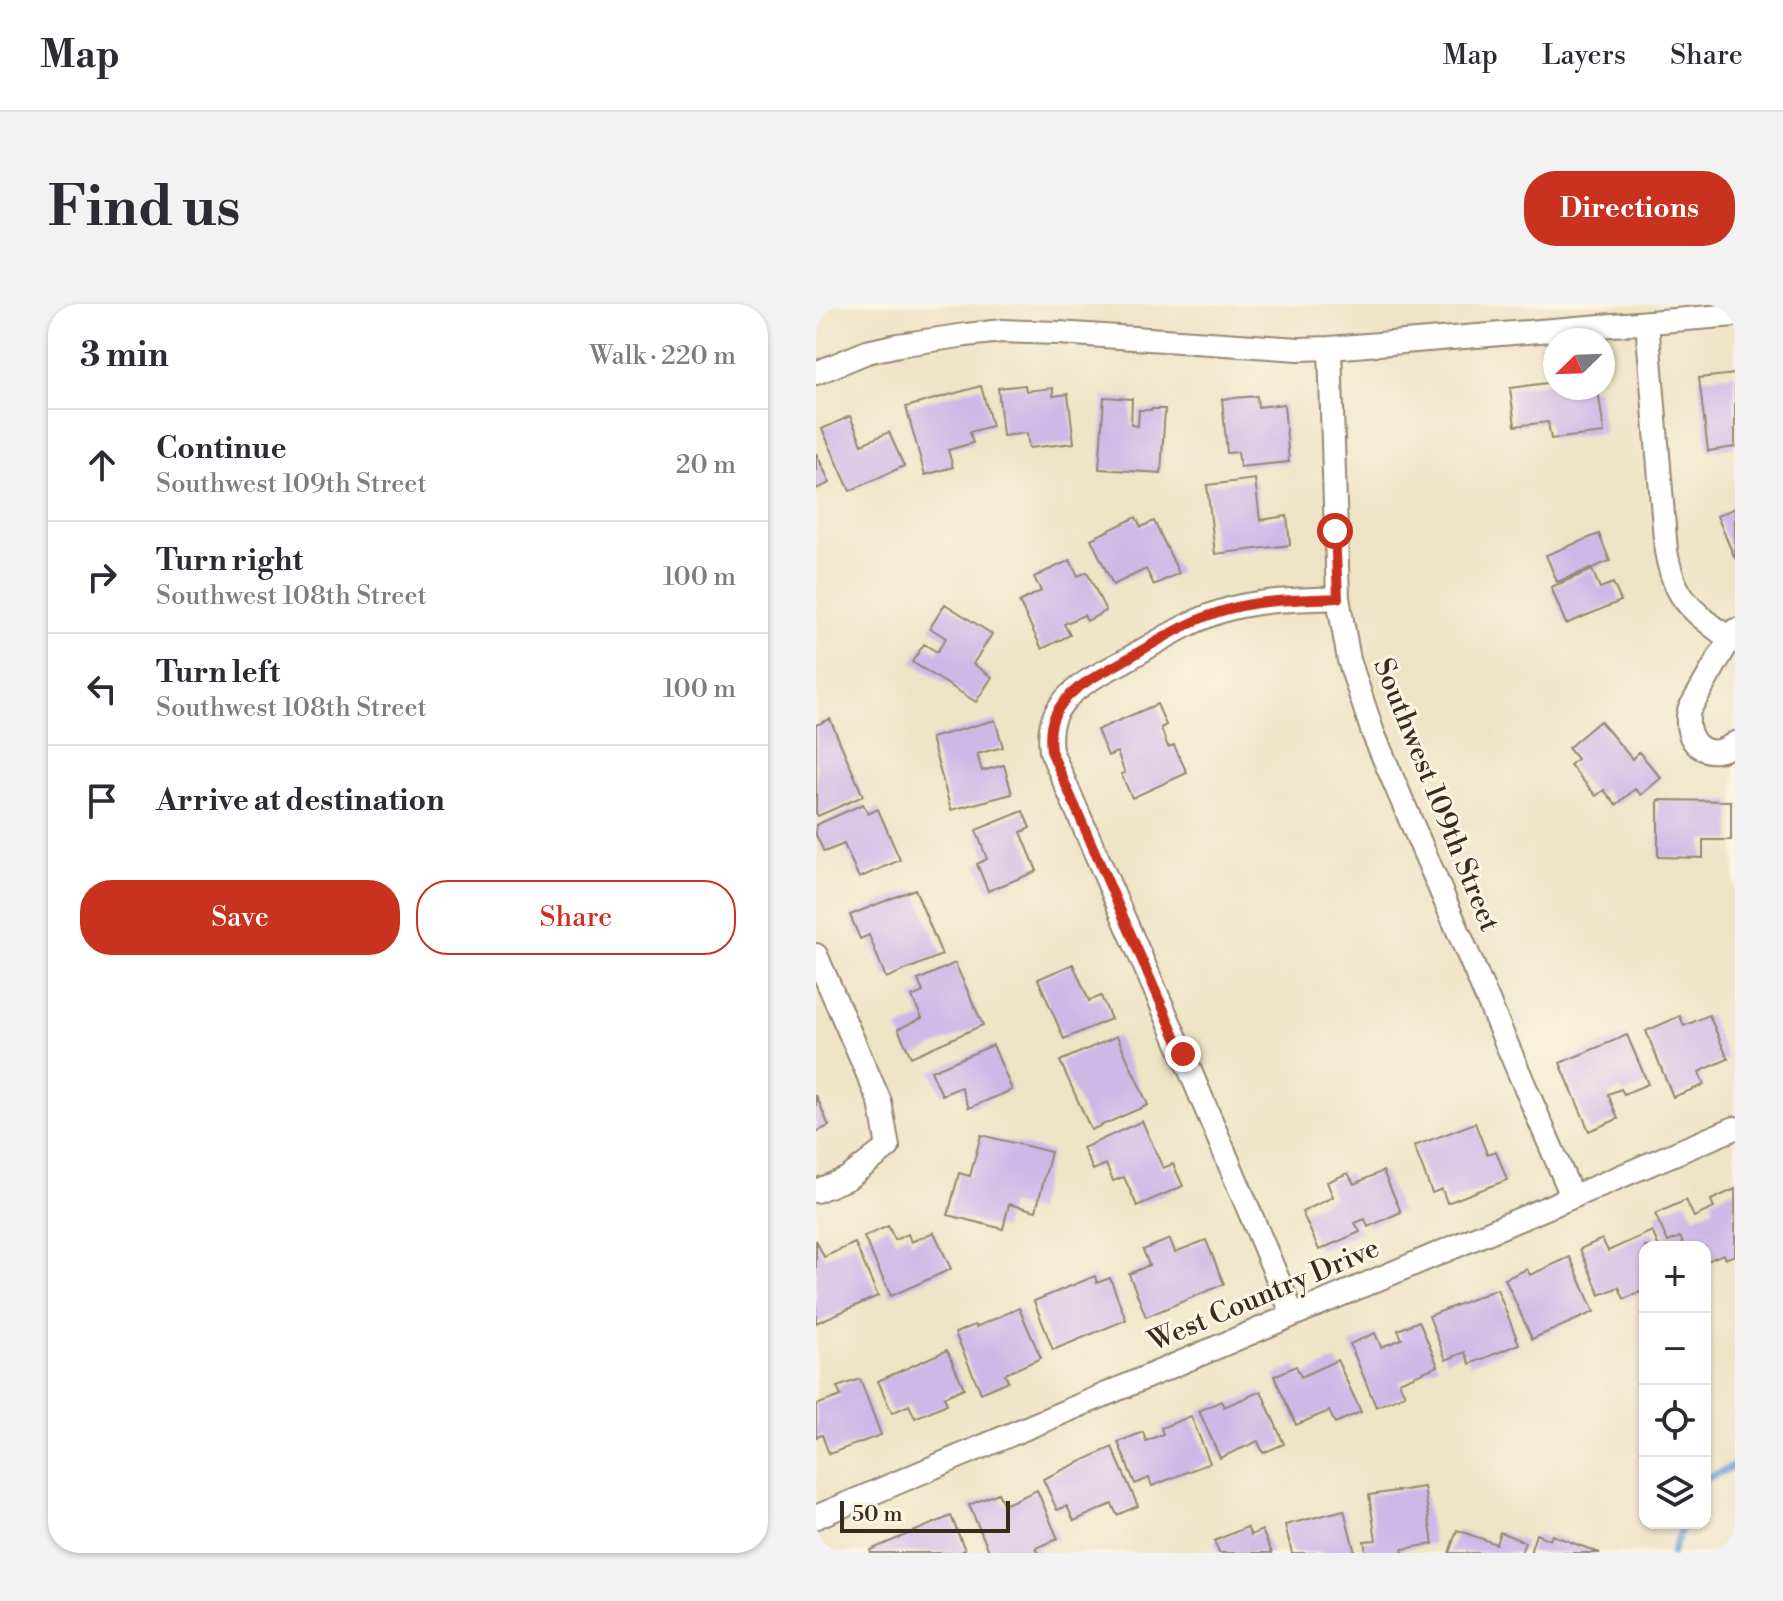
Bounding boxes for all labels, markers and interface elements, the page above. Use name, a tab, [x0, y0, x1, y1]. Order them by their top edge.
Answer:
text: Map	[40, 32, 120, 79]
text: Map	[1443, 38, 1498, 73]
text: Layers	[1542, 38, 1626, 73]
text: Share	[1670, 38, 1743, 73]
button: Directions	[1524, 171, 1735, 246]
text: Find us	[48, 173, 241, 243]
north arrow	[1543, 328, 1615, 400]
text: 3 min	[80, 335, 169, 377]
text: Walk · 220 m	[590, 340, 736, 372]
text: Continue	[156, 430, 287, 468]
icon: ahead	[80, 443, 124, 487]
text: 20 m	[676, 449, 736, 481]
text: Southwest 109th Street	[156, 468, 427, 500]
route start	[1317, 513, 1353, 549]
text: Turn right	[156, 542, 303, 580]
icon: right	[80, 555, 124, 599]
text: 100 m	[663, 561, 736, 593]
text: Southwest 108th Street	[156, 580, 427, 612]
street label: Southwest 109th Street	[1365, 653, 1507, 937]
text: Turn left	[156, 654, 280, 692]
icon: left	[80, 667, 124, 711]
text: 100 m	[663, 673, 736, 705]
text: Southwest 108th Street	[156, 692, 427, 724]
icon: arrive	[80, 779, 124, 823]
text: Arrive at destination	[156, 782, 445, 820]
button: Save	[80, 880, 400, 955]
button: Share	[416, 880, 736, 955]
route end	[1165, 1036, 1201, 1072]
street label: West Country Drive	[1142, 1231, 1385, 1360]
map controls	[1639, 1241, 1711, 1529]
button: +	[1639, 1241, 1711, 1313]
button: −	[1639, 1313, 1711, 1385]
button: locate	[1639, 1385, 1711, 1457]
button: layers	[1639, 1457, 1711, 1529]
scale bar	[840, 1497, 1010, 1533]
text: 50 m	[852, 1501, 903, 1528]

